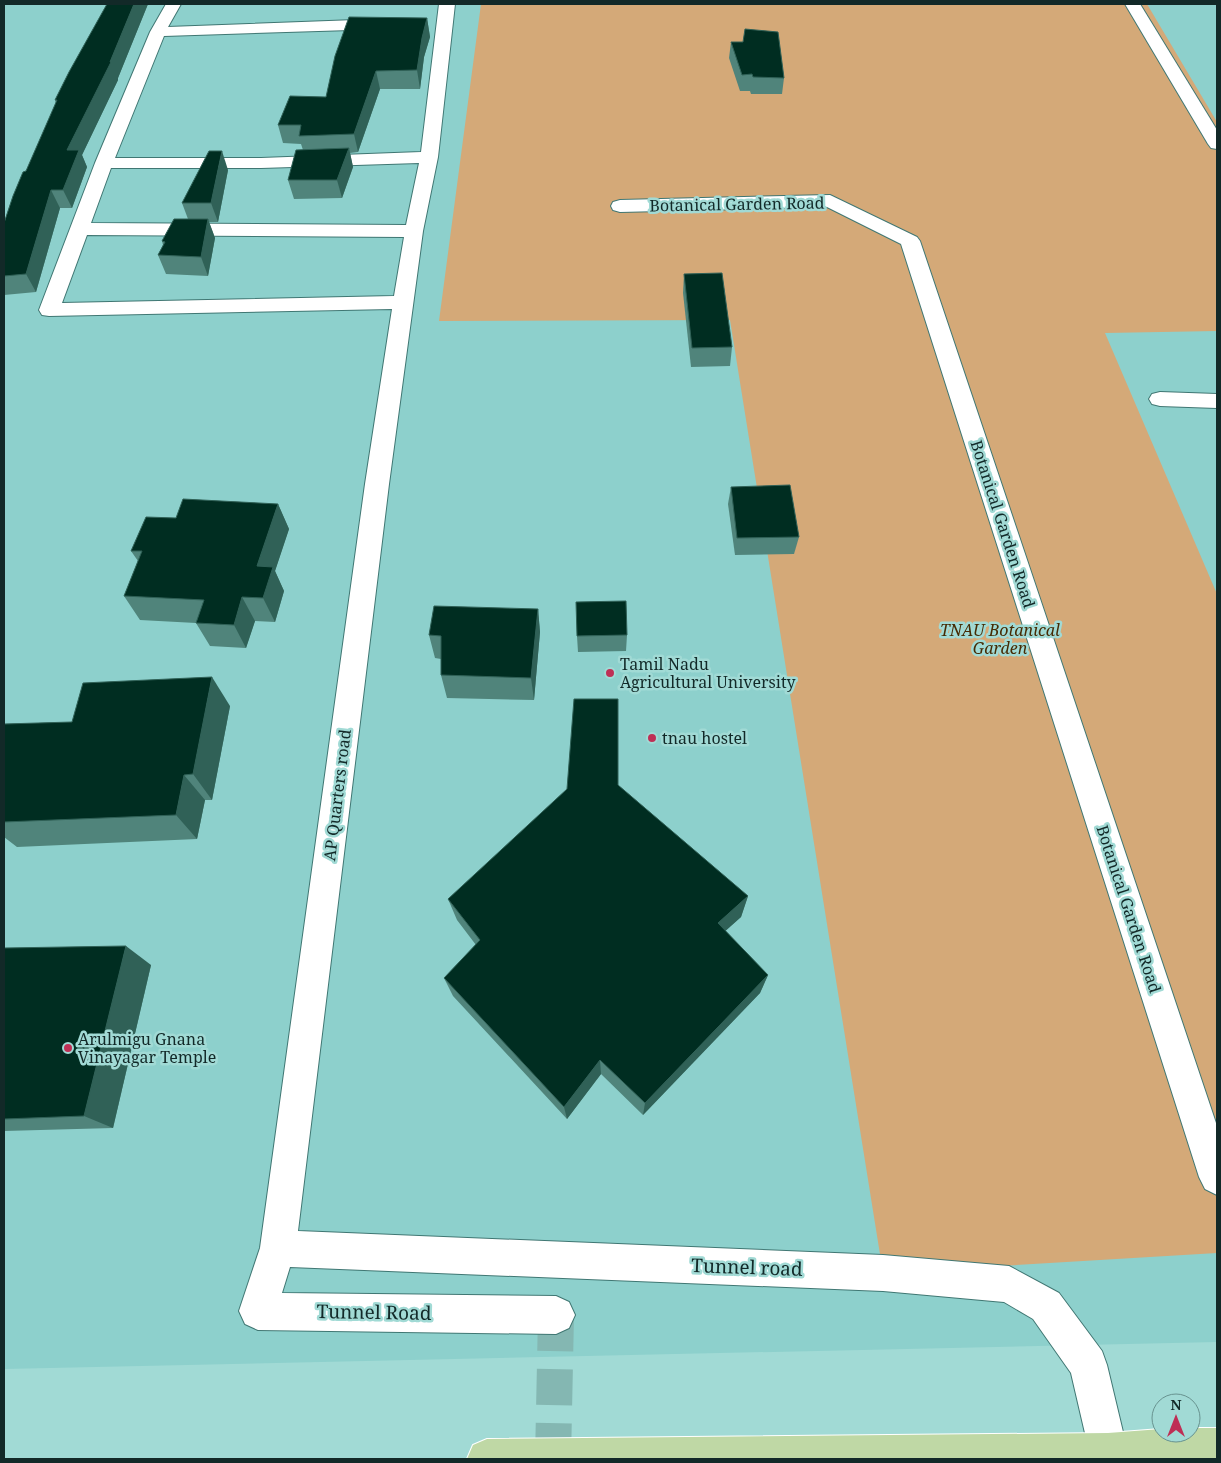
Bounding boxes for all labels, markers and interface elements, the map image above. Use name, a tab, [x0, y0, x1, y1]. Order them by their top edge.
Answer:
street label: Botanical Garden Road	[649, 191, 825, 217]
street label: Botanical Garden Road	[965, 437, 1041, 611]
park label: TNAU Botanical Garden	[940, 619, 1060, 659]
place label: Tamil Nadu Agricultural University	[620, 653, 797, 693]
marker: Tamil Nadu Agricultural University	[604, 667, 616, 679]
place label: tnau hostel	[662, 727, 747, 749]
street label: AP Quarters road	[318, 728, 356, 862]
marker: tnau hostel	[646, 732, 658, 744]
street label: Botanical Garden Road	[1091, 822, 1167, 996]
place label: Arulmigu Gnana Vinayagar Temple	[78, 1028, 216, 1068]
marker: Arulmigu Gnana Vinayagar Temple	[62, 1042, 74, 1054]
street label: Tunnel road	[691, 1252, 803, 1282]
street label: Tunnel Road	[316, 1298, 432, 1326]
north arrow	[1151, 1393, 1201, 1443]
text: N	[1170, 1395, 1182, 1414]

